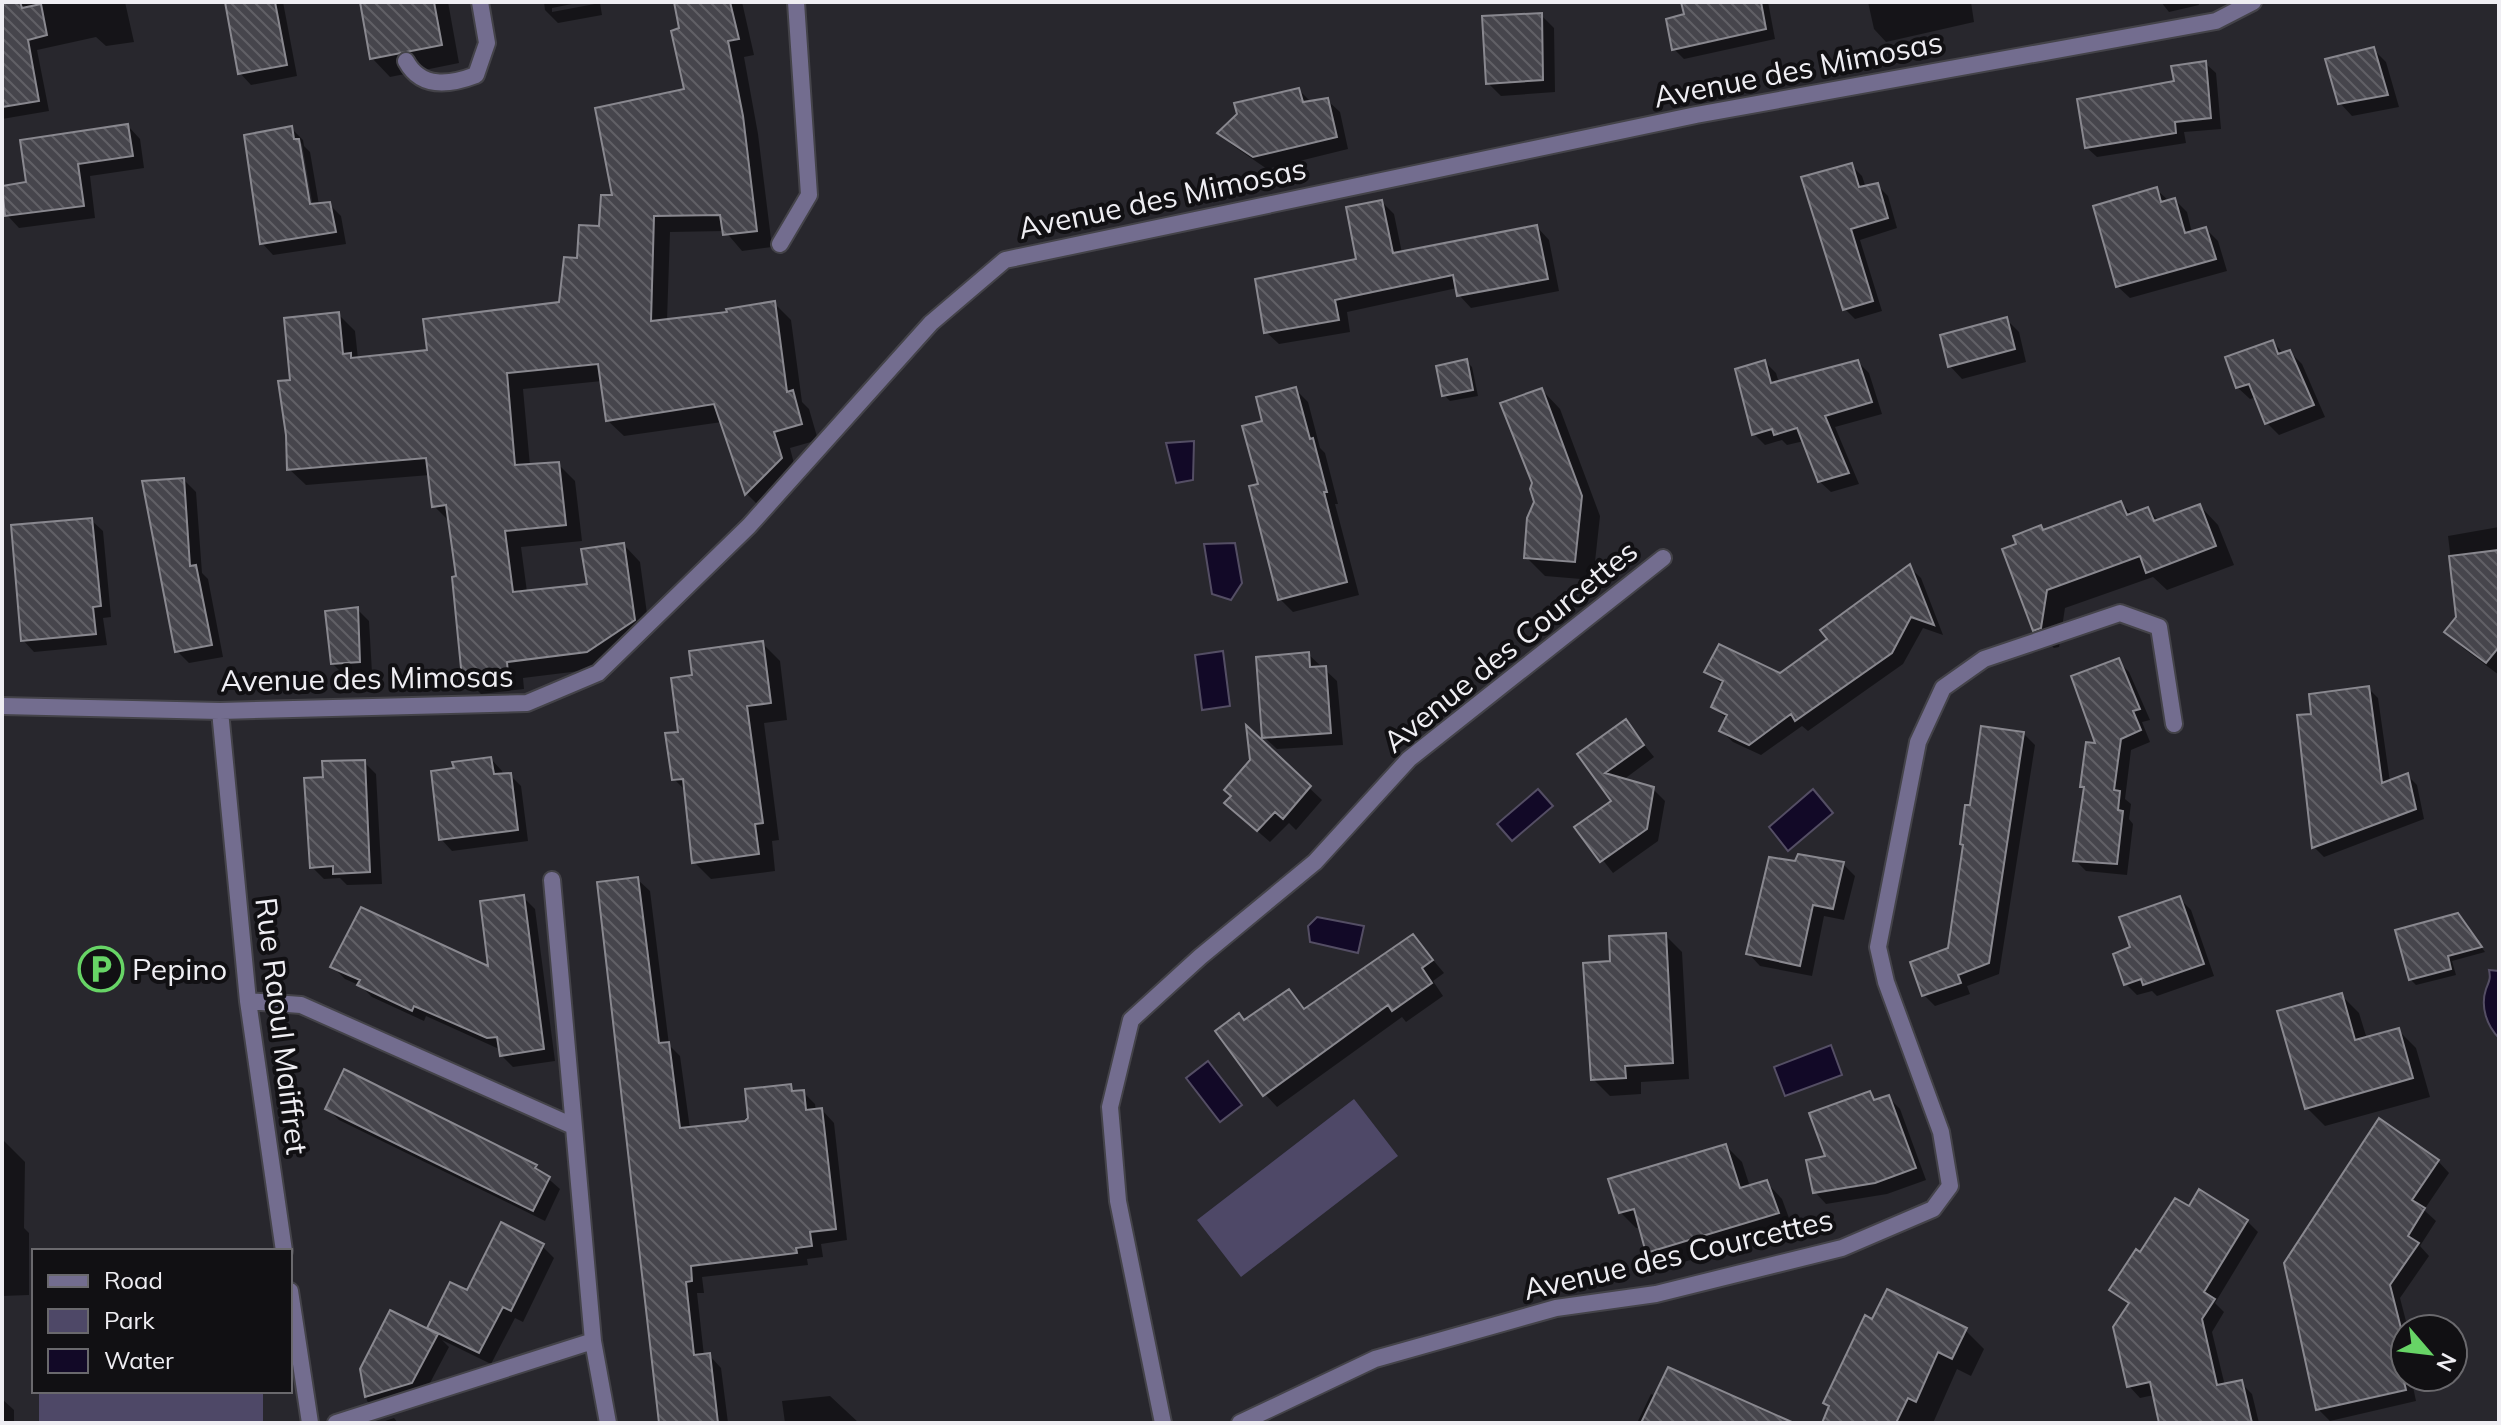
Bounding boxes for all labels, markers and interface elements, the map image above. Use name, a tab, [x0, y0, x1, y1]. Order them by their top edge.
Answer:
street label: Avenue des Mimosas	[1650, 22, 1946, 116]
street label: Avenue des Mimosas	[1015, 149, 1309, 247]
street label: Avenue des Courcettes	[1375, 532, 1645, 760]
street label: Avenue des Mimosas	[220, 656, 514, 700]
street label: Rue Raoul Maiffret	[247, 895, 317, 1157]
parking icon: Pepino	[77, 945, 125, 993]
place label: Pepino	[132, 950, 227, 988]
street label: Avenue des Courcettes	[1520, 1200, 1836, 1308]
legend	[32, 1249, 292, 1393]
text: Road	[104, 1265, 163, 1295]
text: Park	[104, 1305, 155, 1335]
north arrow	[2389, 1313, 2469, 1393]
text: Water	[104, 1345, 174, 1375]
text: N	[2430, 1348, 2463, 1376]

